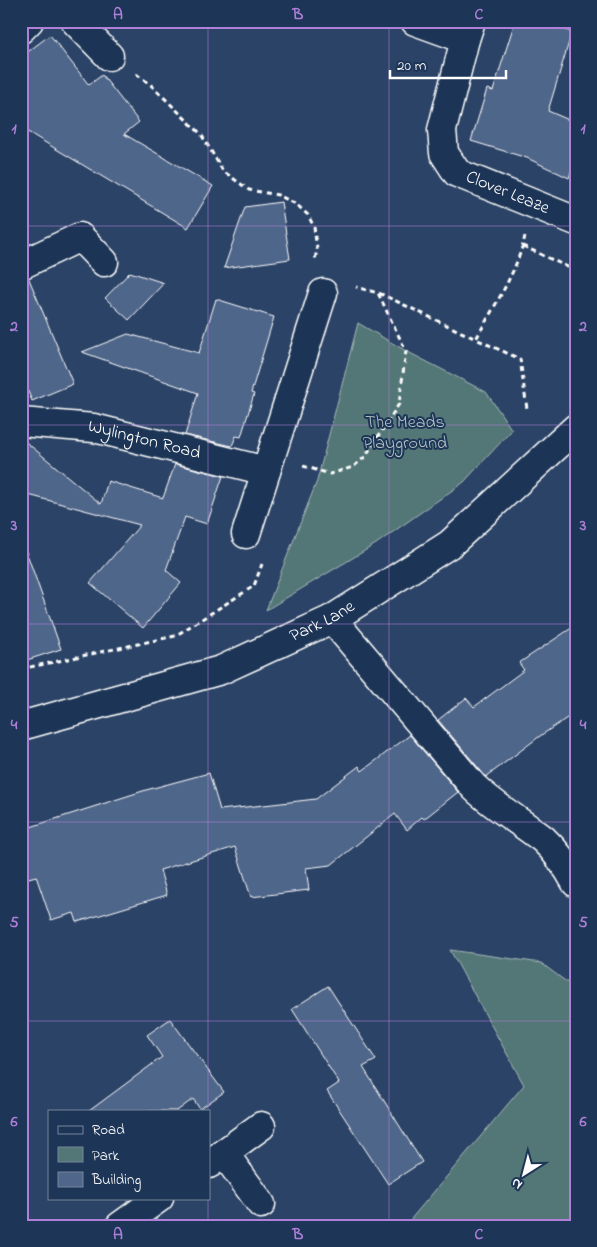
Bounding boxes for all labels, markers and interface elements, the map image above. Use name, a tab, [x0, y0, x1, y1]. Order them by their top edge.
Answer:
text: A	[113, 3, 123, 27]
text: B	[292, 3, 304, 27]
text: C	[475, 3, 484, 27]
scale bar	[390, 48, 506, 80]
text: 20 m	[397, 55, 427, 77]
text: 1	[11, 117, 17, 141]
text: 1	[580, 117, 586, 141]
street label: Clover Leaze	[462, 165, 554, 222]
text: 2	[9, 315, 18, 339]
text: 2	[578, 315, 587, 339]
park label: The Meads Playground	[363, 410, 447, 458]
street label: Wylington Road	[85, 414, 203, 467]
text: 3	[10, 514, 18, 538]
text: 3	[579, 514, 587, 538]
street label: Park Lane	[286, 594, 361, 650]
text: 4	[10, 713, 18, 737]
text: 4	[579, 713, 587, 737]
text: 5	[9, 911, 19, 935]
text: 5	[578, 911, 588, 935]
text: 6	[9, 1110, 18, 1134]
legend	[48, 1110, 210, 1200]
text: 6	[578, 1110, 587, 1134]
text: Road	[92, 1119, 125, 1141]
text: Park	[92, 1145, 120, 1167]
north arrow	[500, 1150, 550, 1200]
text: Building	[91, 1169, 141, 1192]
text: N	[507, 1172, 527, 1195]
text: A	[113, 1223, 123, 1247]
text: B	[292, 1223, 304, 1247]
text: C	[475, 1223, 484, 1247]

